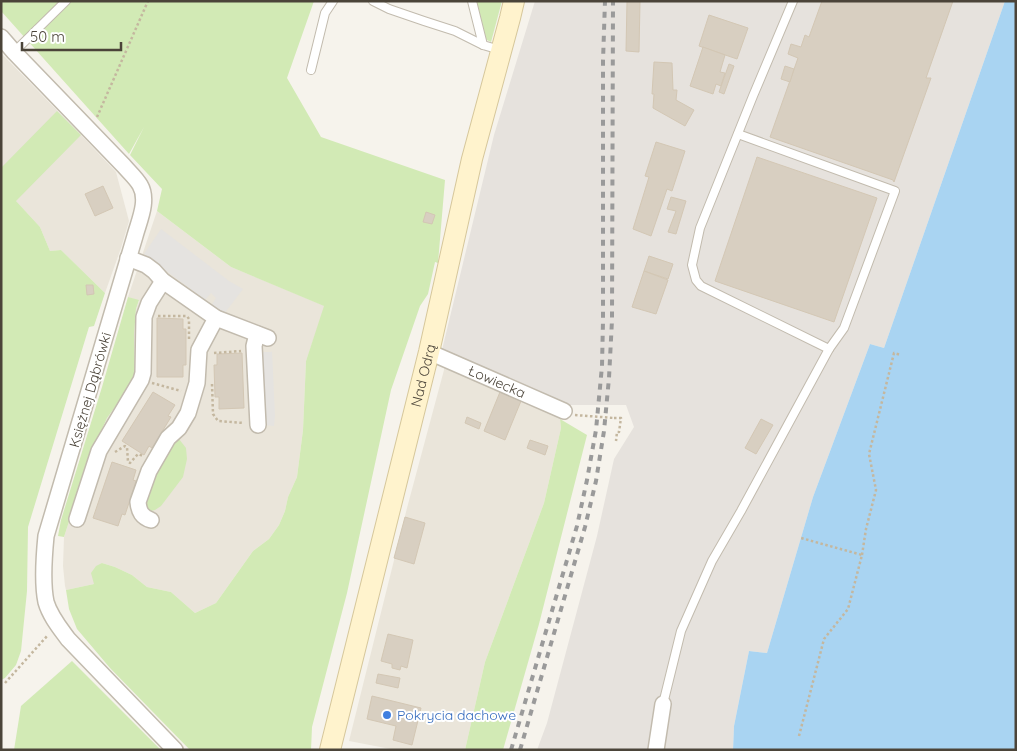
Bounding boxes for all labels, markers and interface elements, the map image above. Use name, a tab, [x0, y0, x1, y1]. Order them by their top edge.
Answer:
scale bar	[22, 20, 121, 52]
text: 50 m	[30, 27, 65, 46]
street label: Księżnej Dąbrówki	[65, 330, 115, 450]
street label: Nad Odrą	[407, 342, 440, 409]
street label: Łowiecka	[465, 361, 528, 402]
place label: Pokrycia dachowe	[397, 706, 516, 724]
marker: Pokrycia dachowe	[381, 709, 393, 721]

